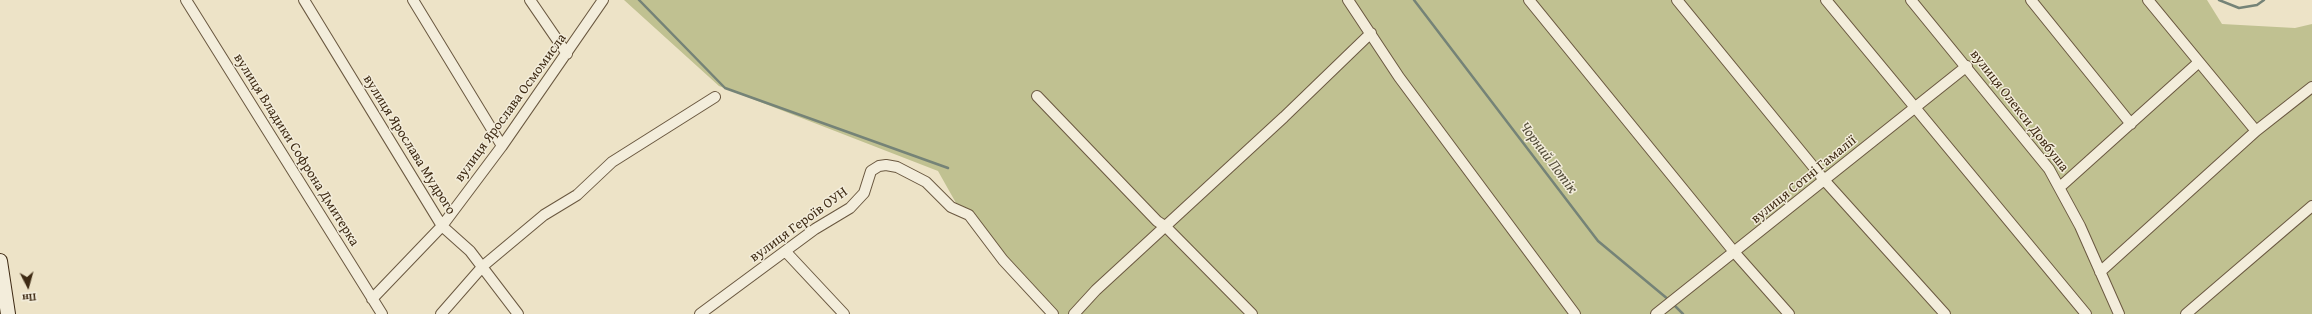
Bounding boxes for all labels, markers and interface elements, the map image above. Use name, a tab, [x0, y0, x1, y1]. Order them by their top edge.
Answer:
street label: вулиця Ярослава Осмомисла	[452, 31, 570, 185]
street label: вулиця Олекси Довбуша	[1966, 47, 2072, 175]
street label: вулиця Владики Софрона Дмитерка	[230, 51, 362, 249]
street label: вулиця Ярослава Мудрого	[359, 72, 459, 218]
water label: Чорний Потік	[1515, 119, 1581, 197]
street label: вулиця Сотні Гамалії	[1748, 132, 1860, 228]
street label: вулиця Героїв ОУН	[747, 184, 851, 266]
north arrow	[8, 266, 48, 306]
text: Пн	[21, 289, 37, 307]

